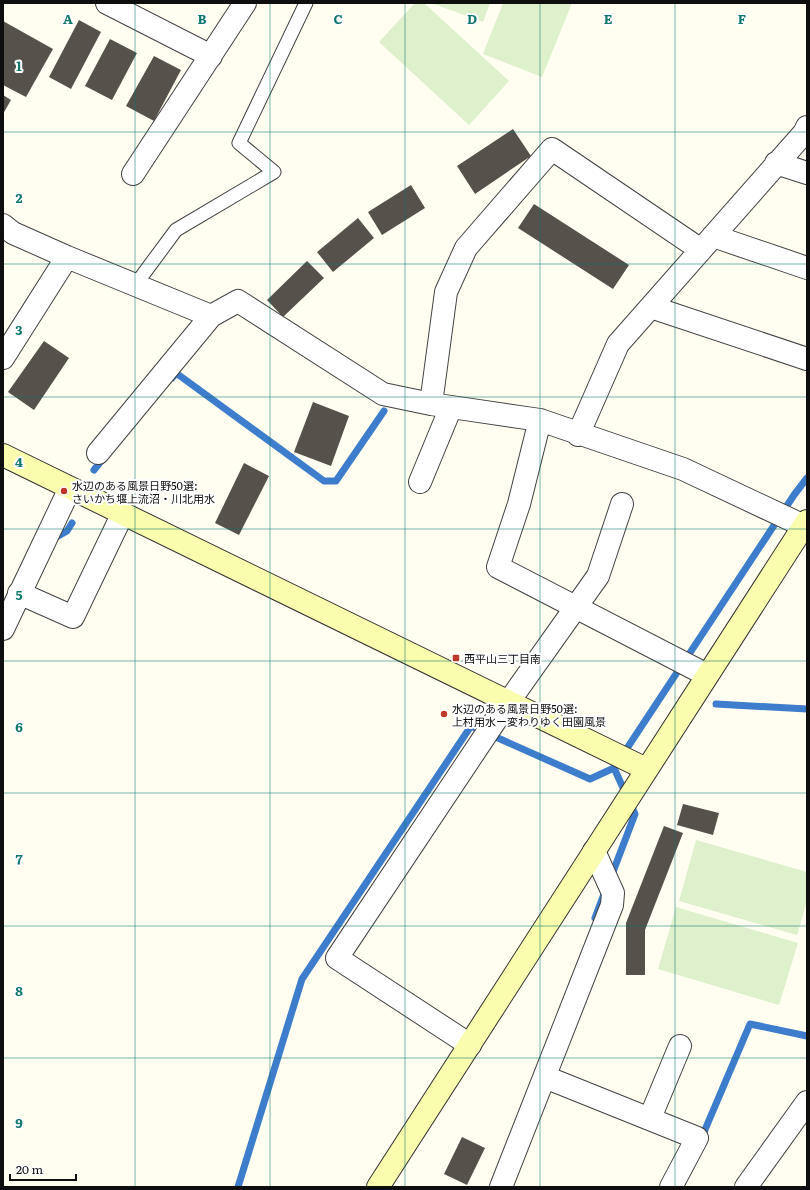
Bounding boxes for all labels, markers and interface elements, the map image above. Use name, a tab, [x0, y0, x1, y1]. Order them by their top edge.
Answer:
text: A	[63, 9, 73, 28]
text: B	[198, 9, 207, 28]
text: C	[333, 9, 343, 28]
text: D	[467, 9, 477, 28]
text: E	[604, 9, 613, 28]
text: F	[738, 9, 746, 28]
text: 1	[16, 56, 22, 75]
text: 2	[16, 188, 23, 207]
text: 3	[15, 320, 23, 339]
text: 4	[15, 452, 23, 471]
place label: 水辺のある風景日野50選: さいかち堰上流沼・川北用水	[72, 477, 215, 506]
marker: 水辺のある風景日野50選: さいかち堰上流沼・川北用水	[59, 486, 69, 496]
text: 5	[15, 585, 23, 604]
place label: 西平山三丁目南	[464, 650, 541, 666]
marker: 西平山三丁目南	[451, 653, 461, 663]
place label: 水辺のある風景日野50選: 上村用水ー変わりゆく田園風景	[452, 700, 606, 729]
marker: 水辺のある風景日野50選: 上村用水ー変わりゆく田園風景	[439, 709, 449, 719]
text: 6	[15, 717, 23, 736]
text: 7	[15, 849, 23, 868]
text: 8	[15, 981, 23, 1000]
text: 9	[15, 1113, 23, 1132]
scale bar	[10, 1156, 76, 1182]
text: 20 m	[16, 1160, 43, 1178]

